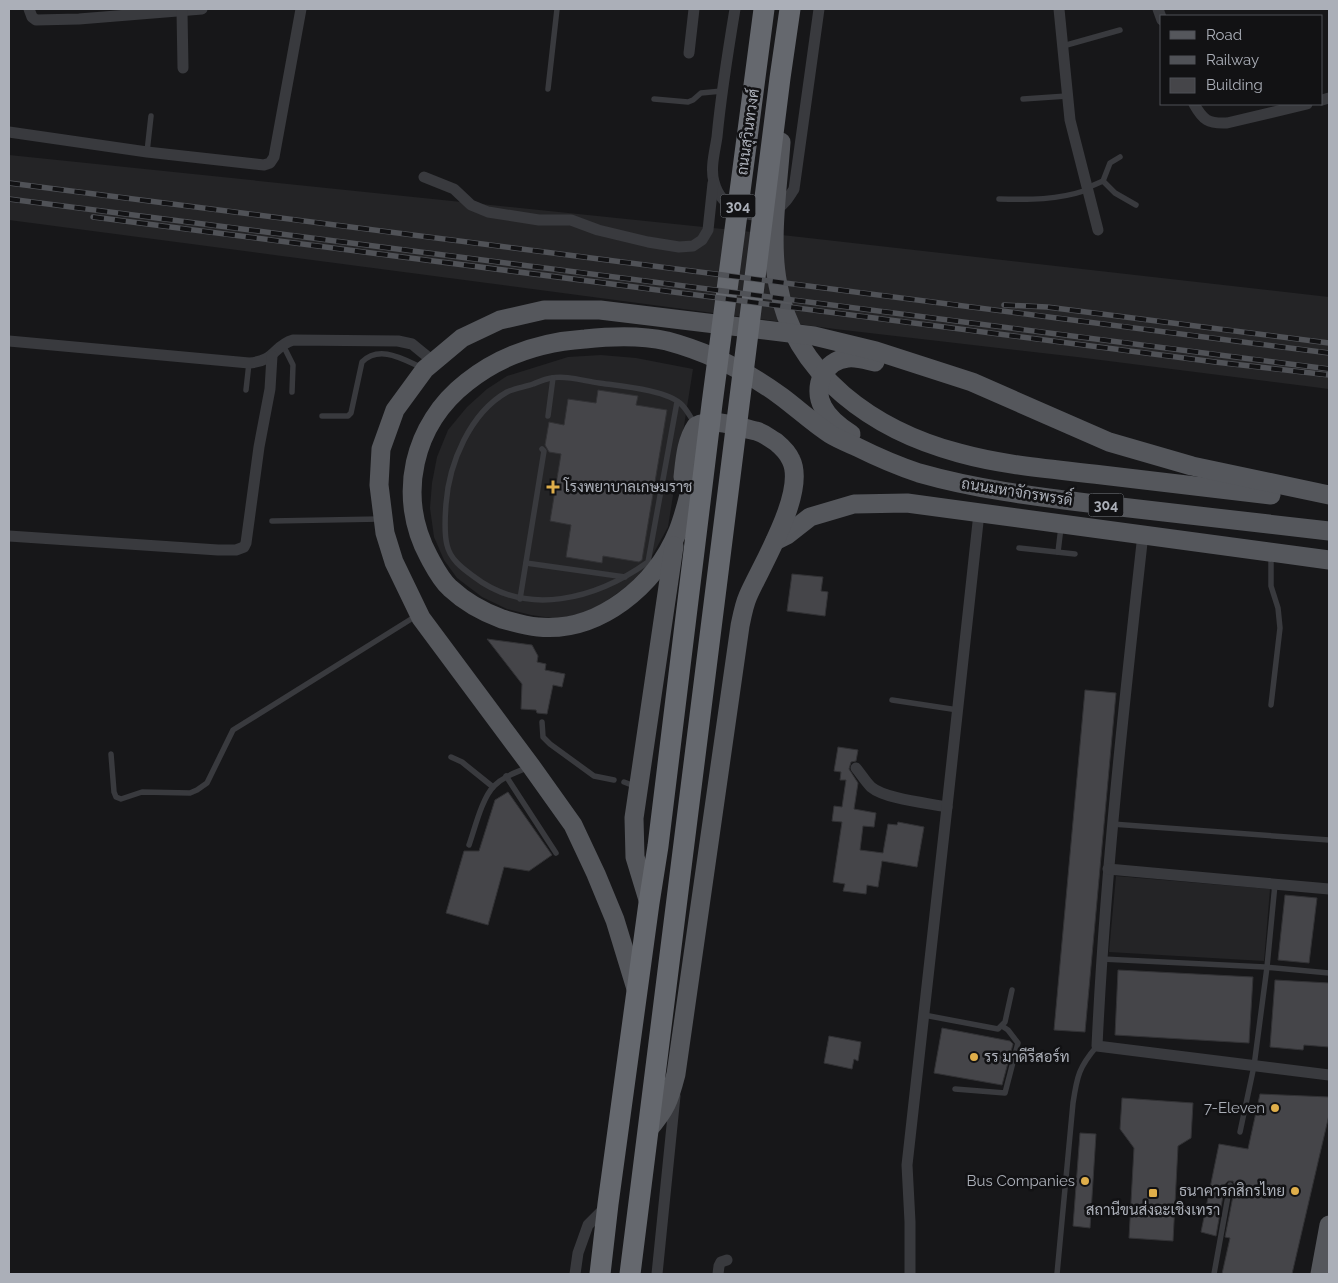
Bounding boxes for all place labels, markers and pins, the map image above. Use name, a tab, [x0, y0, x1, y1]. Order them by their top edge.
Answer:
place label: โรงพยาบาลเกษมราช	[563, 477, 692, 496]
marker: โรงพยาบาลเกษมราช	[546, 480, 560, 494]
place label: รร มาดีรีสอร์ท	[984, 1047, 1070, 1066]
marker: รร มาดีรีสอร์ท	[968, 1051, 980, 1063]
place label: 7-Eleven	[1204, 1099, 1265, 1117]
marker: 7-Eleven	[1269, 1102, 1281, 1114]
place label: Bus Companies	[967, 1172, 1075, 1190]
marker: Bus Companies	[1079, 1175, 1091, 1187]
place label: ธนาคารกสิกรไทย	[1179, 1181, 1285, 1200]
marker: ธนาคารกสิกรไทย	[1289, 1185, 1301, 1197]
marker: สถานีขนส่งฉะเชิงเทรา	[1147, 1187, 1159, 1199]
place label: สถานีขนส่งฉะเชิงเทรา	[1086, 1200, 1220, 1219]

